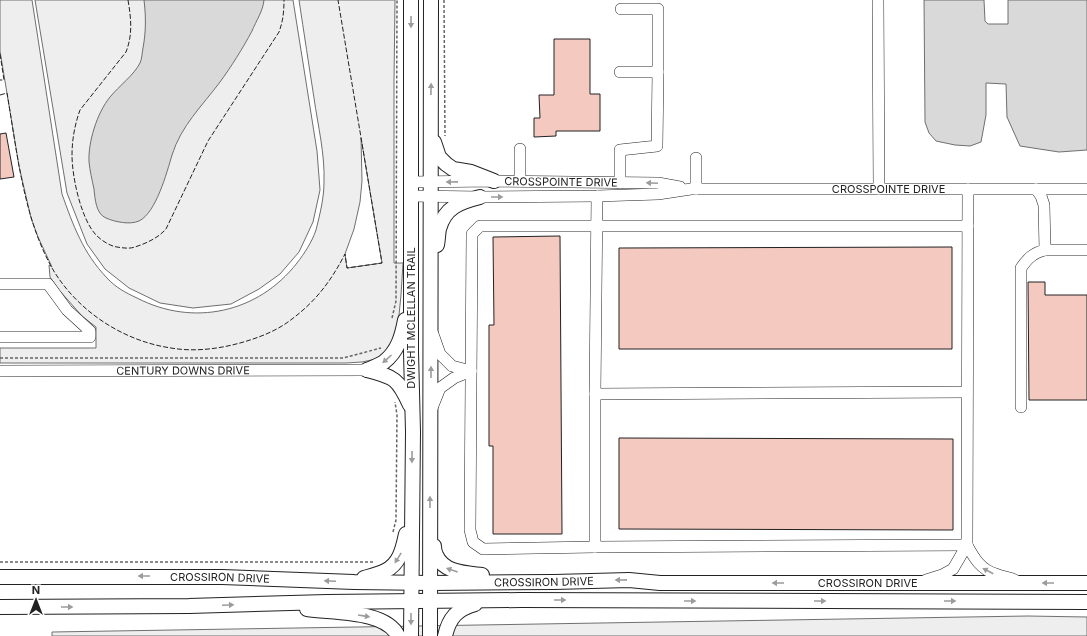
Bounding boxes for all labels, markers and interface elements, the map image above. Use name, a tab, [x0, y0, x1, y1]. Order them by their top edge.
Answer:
one-way arrow	[408, 16, 414, 29]
one-way arrow	[428, 82, 434, 95]
street label: CROSSPOINTE DRIVE	[504, 174, 618, 190]
one-way arrow	[446, 178, 458, 185]
one-way arrow	[646, 180, 658, 187]
street label: CROSSPOINTE DRIVE	[832, 182, 945, 196]
one-way arrow	[491, 194, 504, 200]
street label: DWIGHT MCLELLAN TRAIL	[404, 247, 418, 389]
one-way arrow	[382, 354, 392, 363]
street label: CENTURY DOWNS DRIVE	[116, 363, 250, 378]
one-way arrow	[428, 365, 434, 378]
one-way arrow	[409, 451, 415, 464]
one-way arrow	[427, 495, 433, 508]
one-way arrow	[394, 553, 401, 564]
one-way arrow	[446, 567, 458, 573]
one-way arrow	[983, 567, 994, 574]
street label: CROSSIRON DRIVE	[170, 570, 270, 586]
one-way arrow	[137, 573, 150, 579]
street label: CROSSIRON DRIVE	[494, 574, 594, 589]
street label: CROSSIRON DRIVE	[818, 576, 918, 590]
one-way arrow	[324, 577, 336, 584]
one-way arrow	[614, 577, 627, 583]
north arrow	[16, 580, 56, 620]
one-way arrow	[771, 580, 784, 586]
one-way arrow	[1041, 580, 1054, 586]
text: N	[32, 583, 40, 597]
one-way arrow	[554, 597, 567, 603]
one-way arrow	[684, 598, 697, 604]
one-way arrow	[814, 598, 827, 604]
one-way arrow	[944, 598, 957, 604]
one-way arrow	[222, 601, 234, 608]
one-way arrow	[61, 604, 74, 610]
one-way arrow	[357, 613, 370, 619]
one-way arrow	[408, 613, 414, 626]

